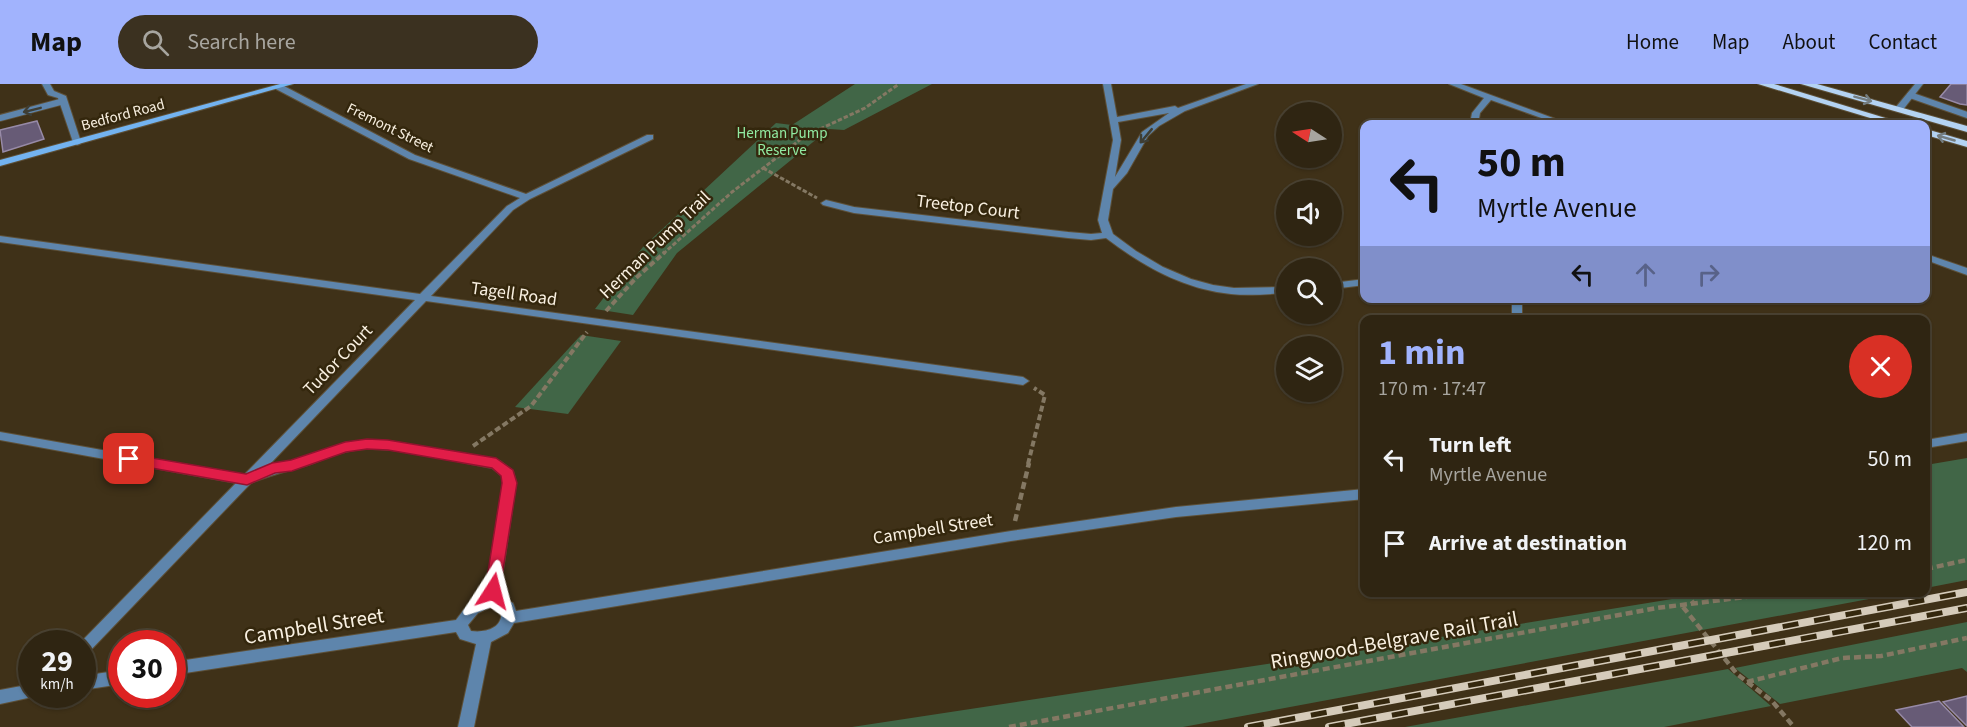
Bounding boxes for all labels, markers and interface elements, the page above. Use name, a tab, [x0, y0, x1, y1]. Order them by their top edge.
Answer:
search box	[118, 15, 538, 69]
text: Map	[30, 22, 82, 62]
icon: search	[139, 26, 172, 59]
text: Search here	[187, 26, 296, 58]
text: Home	[1626, 27, 1679, 57]
text: Map	[1712, 27, 1750, 57]
text: About	[1783, 27, 1835, 57]
text: Contact	[1868, 27, 1937, 57]
street label: Bedford Road	[79, 94, 167, 136]
one-way arrow	[1853, 94, 1872, 106]
street label: Fremont Street	[343, 98, 437, 158]
north arrow	[1276, 102, 1342, 168]
map controls	[1276, 102, 1342, 402]
one-way arrow	[23, 104, 42, 116]
park label: Herman Pump Reserve	[736, 123, 828, 161]
one-way arrow	[1139, 128, 1152, 144]
one-way arrow	[1937, 132, 1956, 143]
text: 50 m	[1477, 133, 1566, 193]
icon: left	[1378, 144, 1456, 222]
button: sound	[1276, 180, 1342, 246]
street label: Herman Pump Trail	[594, 185, 716, 305]
street label: Treetop Court	[915, 188, 1021, 226]
text: Myrtle Avenue	[1477, 189, 1637, 228]
button: search	[1276, 258, 1342, 324]
icon: left	[1566, 258, 1599, 291]
icon: ahead	[1629, 258, 1662, 291]
icon: right	[1692, 258, 1725, 291]
street label: Tagell Road	[469, 276, 559, 312]
street label: Tudor Court	[298, 319, 378, 401]
text: 1 min	[1378, 327, 1466, 378]
button: close	[1849, 335, 1912, 398]
button: layers	[1276, 336, 1342, 402]
text: 170 m · 17:47	[1378, 375, 1486, 403]
text: Turn left	[1429, 429, 1511, 461]
pin	[103, 433, 154, 484]
icon: arrive	[112, 442, 145, 475]
icon: left	[1378, 443, 1411, 476]
text: 50 m	[1867, 443, 1912, 475]
text: Myrtle Avenue	[1429, 461, 1547, 489]
street label: Campbell Street	[871, 507, 995, 551]
icon: arrive	[1378, 527, 1411, 560]
text: Arrive at destination	[1429, 527, 1627, 559]
text: 120 m	[1857, 527, 1912, 559]
position arrow	[461, 559, 525, 623]
street label: Campbell Street	[242, 600, 386, 652]
street label: Ringwood-Belgrave Rail Trail	[1268, 603, 1520, 677]
speed limit sign: 30	[108, 630, 186, 708]
text: 29	[41, 640, 73, 683]
text: km/h	[40, 674, 74, 695]

